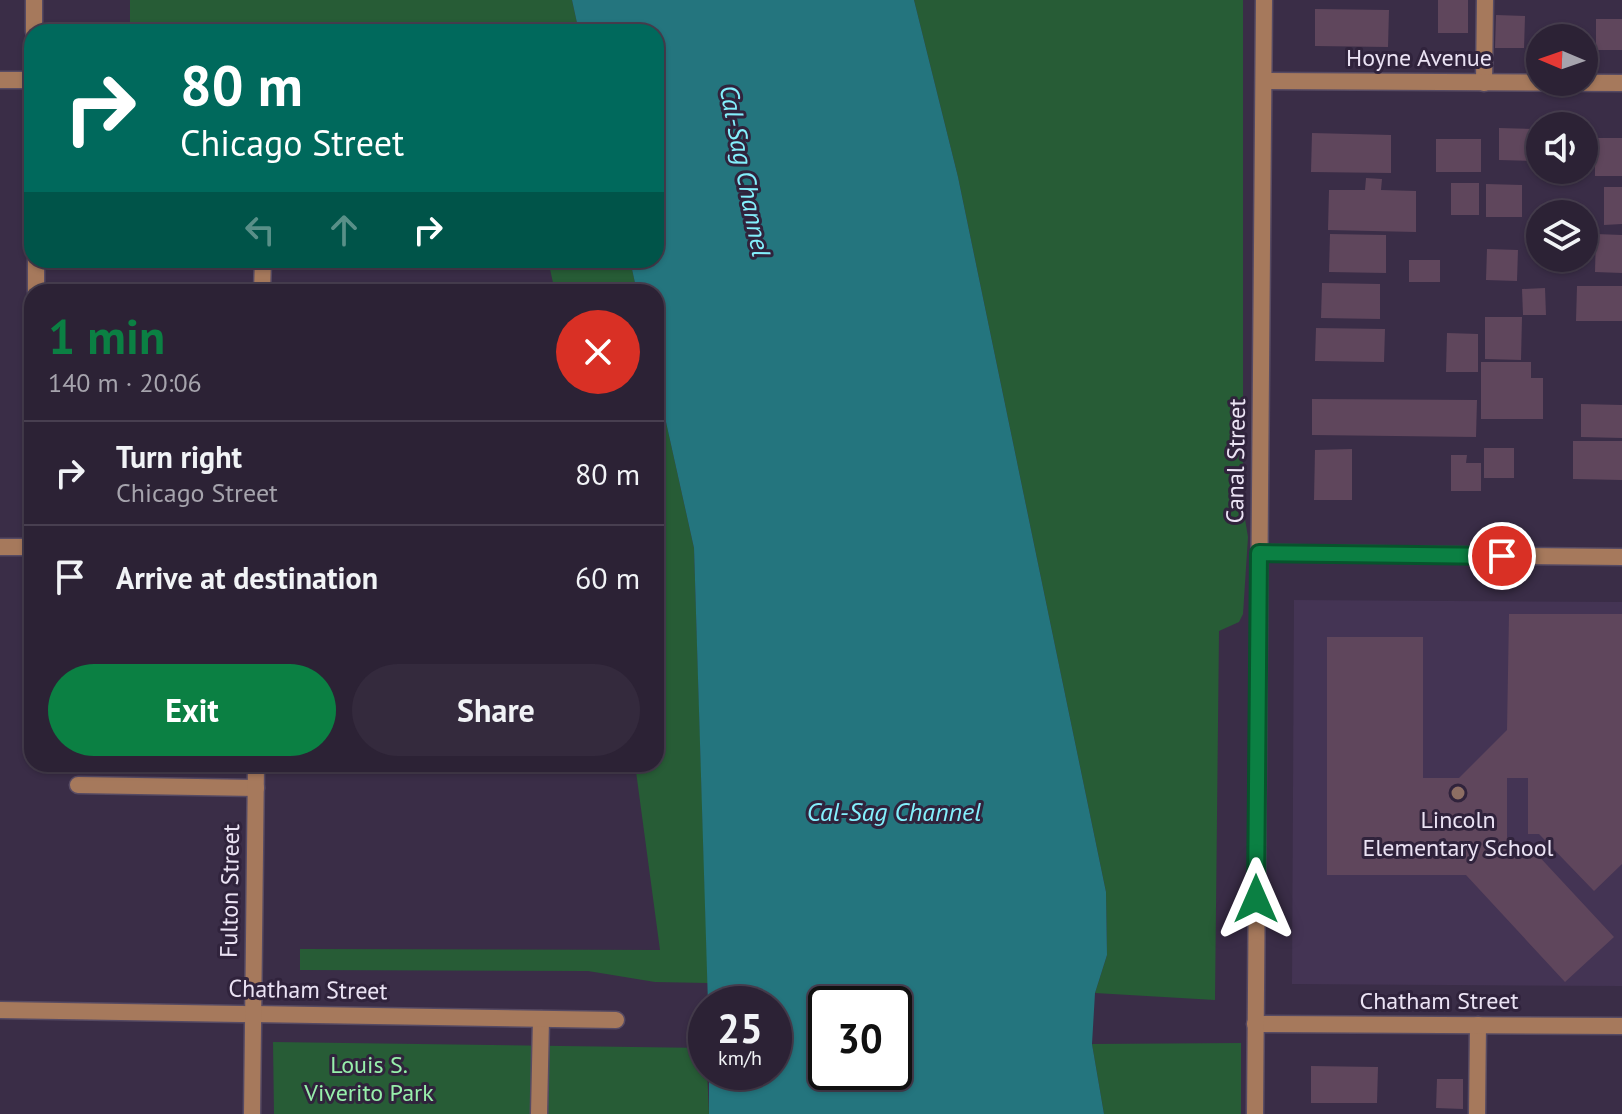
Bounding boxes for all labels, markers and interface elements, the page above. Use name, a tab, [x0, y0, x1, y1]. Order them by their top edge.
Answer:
north arrow	[1526, 24, 1598, 96]
map controls	[1526, 24, 1598, 272]
street label: Hoyne Avenue	[1346, 42, 1492, 73]
text: 80 m	[180, 49, 303, 121]
icon: right	[48, 56, 152, 160]
water label: Cal-Sag Channel	[713, 82, 778, 260]
button: sound	[1526, 112, 1598, 184]
text: Chicago Street	[180, 119, 404, 166]
button: layers	[1526, 200, 1598, 272]
icon: left	[238, 208, 282, 252]
icon: ahead	[322, 208, 366, 252]
icon: right	[406, 208, 450, 252]
text: 1 min	[48, 305, 165, 367]
button: close	[556, 310, 640, 394]
text: 140 m · 20:06	[48, 366, 202, 399]
street label: Canal Street	[1219, 398, 1252, 524]
text: Turn right	[116, 437, 242, 476]
icon: right	[48, 451, 92, 495]
text: 80 m	[575, 454, 640, 493]
text: Chicago Street	[116, 476, 278, 509]
pin	[1468, 522, 1536, 590]
icon: arrive	[1480, 534, 1524, 578]
icon: arrive	[48, 555, 92, 599]
text: Arrive at destination	[116, 558, 378, 597]
text: 60 m	[575, 558, 640, 597]
button: Exit	[48, 664, 336, 756]
button: Share	[352, 664, 640, 756]
marker: Lincoln Elementary School	[1449, 784, 1467, 802]
water label: Cal-Sag Channel	[807, 795, 981, 828]
place label: Lincoln Elementary School	[1362, 804, 1554, 863]
street label: Fulton Street	[213, 824, 246, 958]
position arrow	[1214, 857, 1298, 941]
street label: Chatham Street	[228, 973, 388, 1006]
street label: Chatham Street	[1359, 985, 1519, 1016]
speed limit sign: 30	[808, 986, 912, 1090]
text: 25	[717, 1002, 763, 1054]
text: km/h	[718, 1045, 762, 1071]
park label: Louis S. Viverito Park	[303, 1049, 434, 1108]

